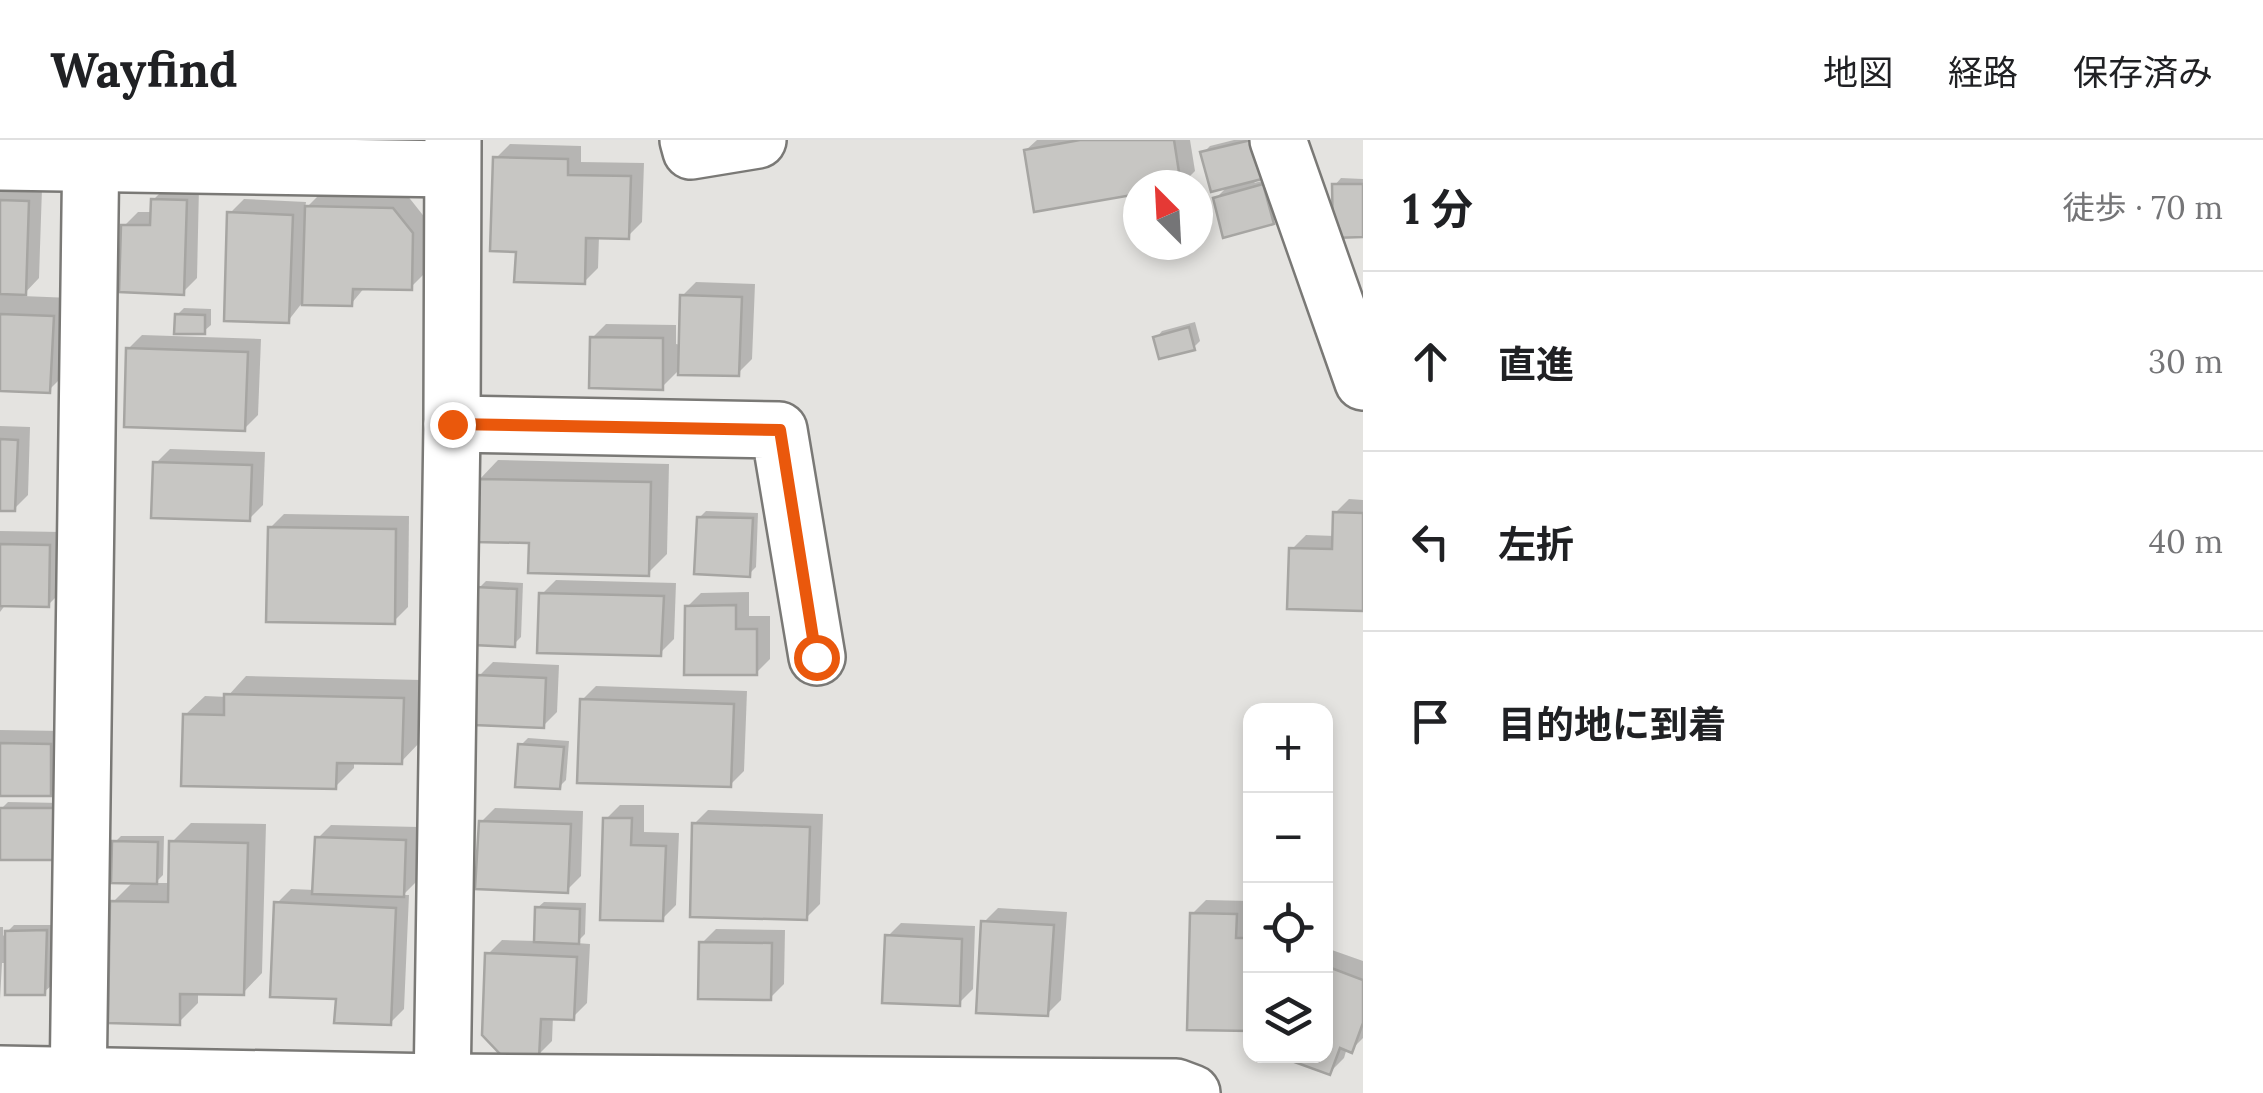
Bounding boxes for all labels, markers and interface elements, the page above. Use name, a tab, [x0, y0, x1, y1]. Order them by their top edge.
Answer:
text: Wayfind	[50, 39, 238, 100]
text: 地図	[1823, 50, 1893, 95]
text: 経路	[1948, 50, 2018, 95]
text: 保存済み	[2073, 50, 2213, 95]
north arrow	[1123, 170, 1213, 260]
text: 1 分	[1403, 182, 1473, 236]
text: 徒歩 · 70 m	[2063, 187, 2223, 228]
icon: ahead	[1403, 334, 1458, 389]
text: 直進	[1498, 340, 1574, 388]
text: 30 m	[2148, 341, 2223, 382]
route end	[430, 402, 476, 448]
icon: left	[1403, 514, 1458, 569]
text: 左折	[1498, 520, 1574, 568]
text: 40 m	[2149, 521, 2223, 562]
route start	[794, 635, 840, 681]
icon: arrive	[1403, 694, 1458, 749]
text: 目的地に到着	[1498, 700, 1726, 748]
map controls	[1243, 703, 1333, 1063]
button: +	[1243, 703, 1333, 793]
button: −	[1243, 793, 1333, 883]
button: locate	[1243, 883, 1333, 973]
button: layers	[1243, 973, 1333, 1063]

